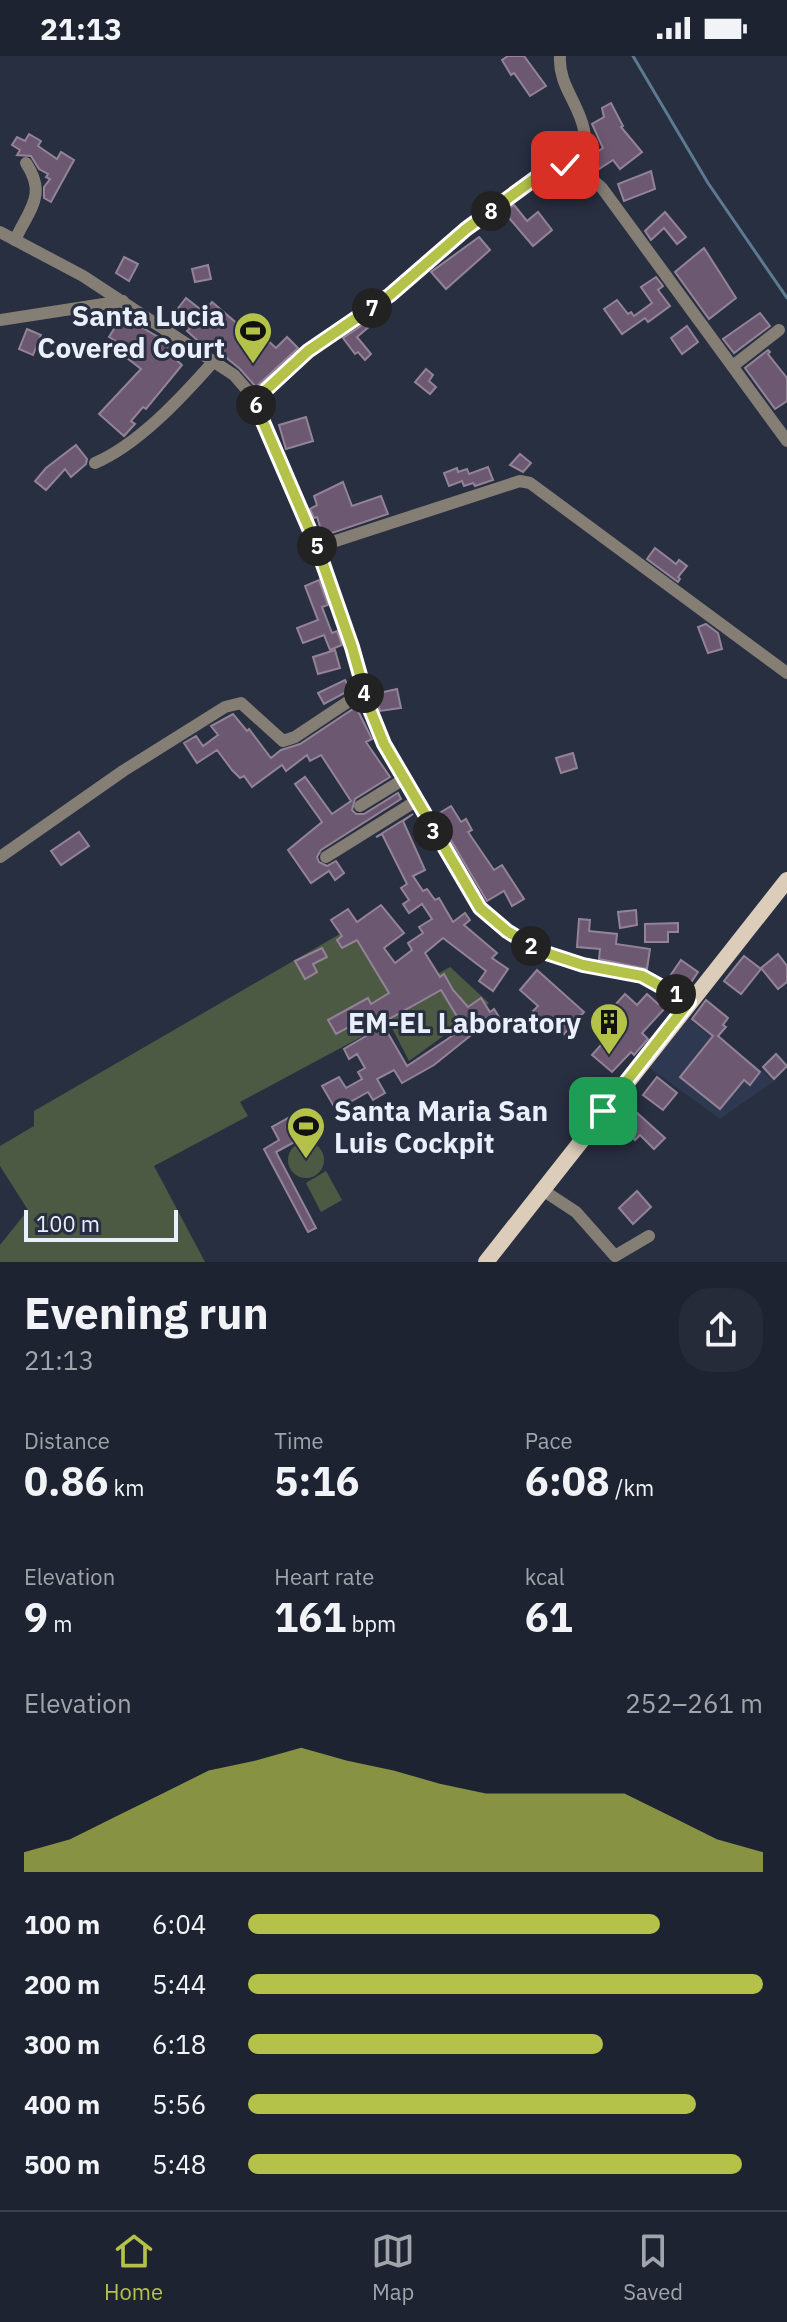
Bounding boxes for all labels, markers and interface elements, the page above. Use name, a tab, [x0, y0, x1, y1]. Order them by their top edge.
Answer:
text: 21:13	[40, 9, 122, 48]
pin	[531, 131, 599, 199]
icon: check	[543, 143, 587, 187]
pin: 8	[471, 191, 511, 231]
text: 8	[484, 196, 498, 225]
pin: 7	[352, 288, 392, 328]
text: 7	[365, 293, 379, 322]
place label: Santa Lucia Covered Court	[37, 297, 225, 366]
sports icon: Santa Lucia Covered Court	[232, 310, 274, 365]
pin: 6	[236, 385, 276, 425]
text: 6	[249, 390, 263, 419]
pin: 5	[297, 526, 337, 566]
text: 5	[310, 531, 324, 560]
pin: 4	[344, 673, 384, 713]
text: 4	[357, 678, 371, 707]
pin: 3	[413, 811, 453, 851]
text: 3	[426, 816, 440, 845]
pin: 2	[511, 926, 551, 966]
text: 2	[524, 931, 538, 960]
pin: 1	[656, 974, 696, 1014]
text: 1	[669, 979, 683, 1008]
building icon: EM-EL Laboratory	[588, 1001, 630, 1056]
place label: EM-EL Laboratory	[348, 1004, 581, 1041]
pin	[569, 1077, 637, 1145]
icon: arrive	[581, 1089, 625, 1133]
place label: Santa Maria San Luis Cockpit	[334, 1092, 548, 1161]
sports icon: Santa Maria San Luis Cockpit	[285, 1105, 327, 1160]
scale bar	[24, 1206, 178, 1242]
text: 100 m	[36, 1209, 100, 1238]
text: Evening run	[24, 1284, 269, 1341]
button: share	[679, 1288, 763, 1372]
text: 21:13	[24, 1343, 94, 1377]
text: Distance	[24, 1426, 110, 1455]
text: Time	[274, 1426, 324, 1455]
text: Pace	[525, 1426, 573, 1455]
text: 0.86	[24, 1455, 108, 1507]
text: 5:16	[274, 1455, 360, 1507]
text: 6:08	[525, 1455, 610, 1507]
text: km	[108, 1473, 144, 1502]
text: /km	[610, 1473, 654, 1502]
text: Elevation	[24, 1562, 115, 1591]
text: Heart rate	[274, 1562, 374, 1591]
text: kcal	[525, 1562, 565, 1591]
text: 9	[24, 1591, 48, 1643]
text: 161	[274, 1591, 346, 1643]
text: 61	[525, 1591, 573, 1643]
text: m	[48, 1609, 72, 1638]
text: bpm	[346, 1609, 396, 1638]
text: Elevation	[24, 1686, 132, 1720]
text: 252–261 m	[625, 1686, 763, 1720]
text: 100 m	[24, 1907, 100, 1941]
text: 6:04	[152, 1907, 206, 1941]
text: 200 m	[24, 1967, 100, 2001]
text: 5:44	[152, 1967, 206, 2001]
text: 300 m	[24, 2027, 100, 2061]
text: 6:18	[152, 2027, 206, 2061]
text: 400 m	[24, 2087, 100, 2121]
text: 5:56	[152, 2087, 206, 2121]
text: 500 m	[24, 2147, 100, 2181]
text: 5:48	[152, 2147, 206, 2181]
tab: Home	[104, 2229, 163, 2306]
tab: Map	[371, 2229, 415, 2306]
tab: Saved	[623, 2229, 683, 2306]

